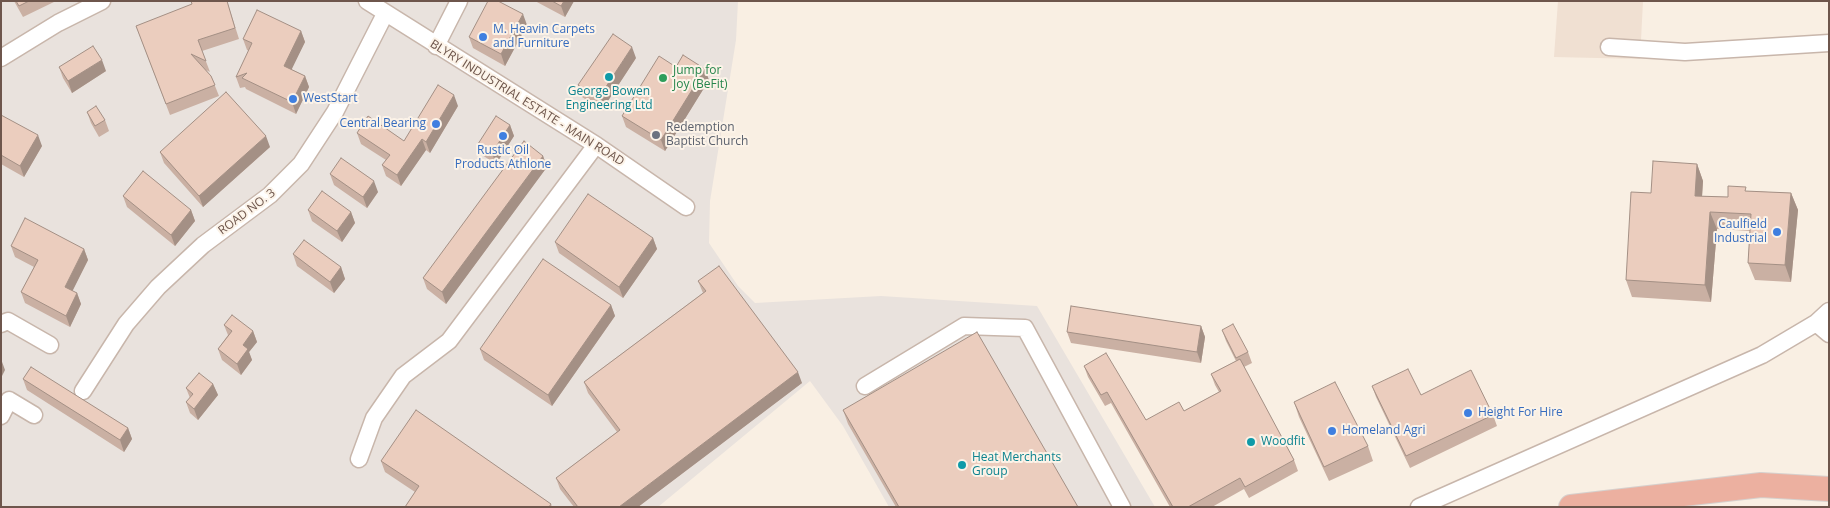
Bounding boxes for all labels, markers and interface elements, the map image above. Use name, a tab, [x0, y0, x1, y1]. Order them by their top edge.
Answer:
place label: M. Heavin Carpets and Furniture	[493, 23, 595, 51]
marker: M. Heavin Carpets and Furniture	[477, 31, 489, 43]
street label: BLYRY INDUSTRIAL ESTATE - MAIN ROAD	[427, 37, 627, 169]
place label: Jump for Joy (BeFit)	[673, 64, 728, 92]
marker: George Bowen Engineering Ltd	[603, 71, 615, 83]
marker: Jump for Joy (BeFit)	[657, 72, 669, 84]
place label: George Bowen Engineering Ltd	[565, 85, 653, 113]
place label: WestStart	[303, 92, 358, 106]
marker: WestStart	[287, 93, 299, 105]
place label: Central Bearing	[339, 117, 426, 131]
marker: Central Bearing	[430, 118, 442, 130]
place label: Redemption Baptist Church	[666, 121, 748, 149]
marker: Redemption Baptist Church	[650, 129, 662, 141]
marker: Rustic Oil Products Athlone	[497, 130, 509, 142]
place label: Rustic Oil Products Athlone	[455, 144, 551, 172]
street label: ROAD NO. 3	[216, 186, 278, 238]
place label: Caulfield Industrial	[1714, 218, 1767, 246]
marker: Caulfield Industrial	[1771, 226, 1783, 238]
place label: Height For Hire	[1478, 406, 1563, 420]
marker: Height For Hire	[1462, 407, 1474, 419]
place label: Homeland Agri	[1342, 424, 1425, 438]
marker: Homeland Agri	[1326, 425, 1338, 437]
place label: Woodfit	[1261, 435, 1305, 449]
marker: Woodfit	[1245, 436, 1257, 448]
place label: Heat Merchants Group	[972, 451, 1061, 479]
marker: Heat Merchants Group	[956, 459, 968, 471]

